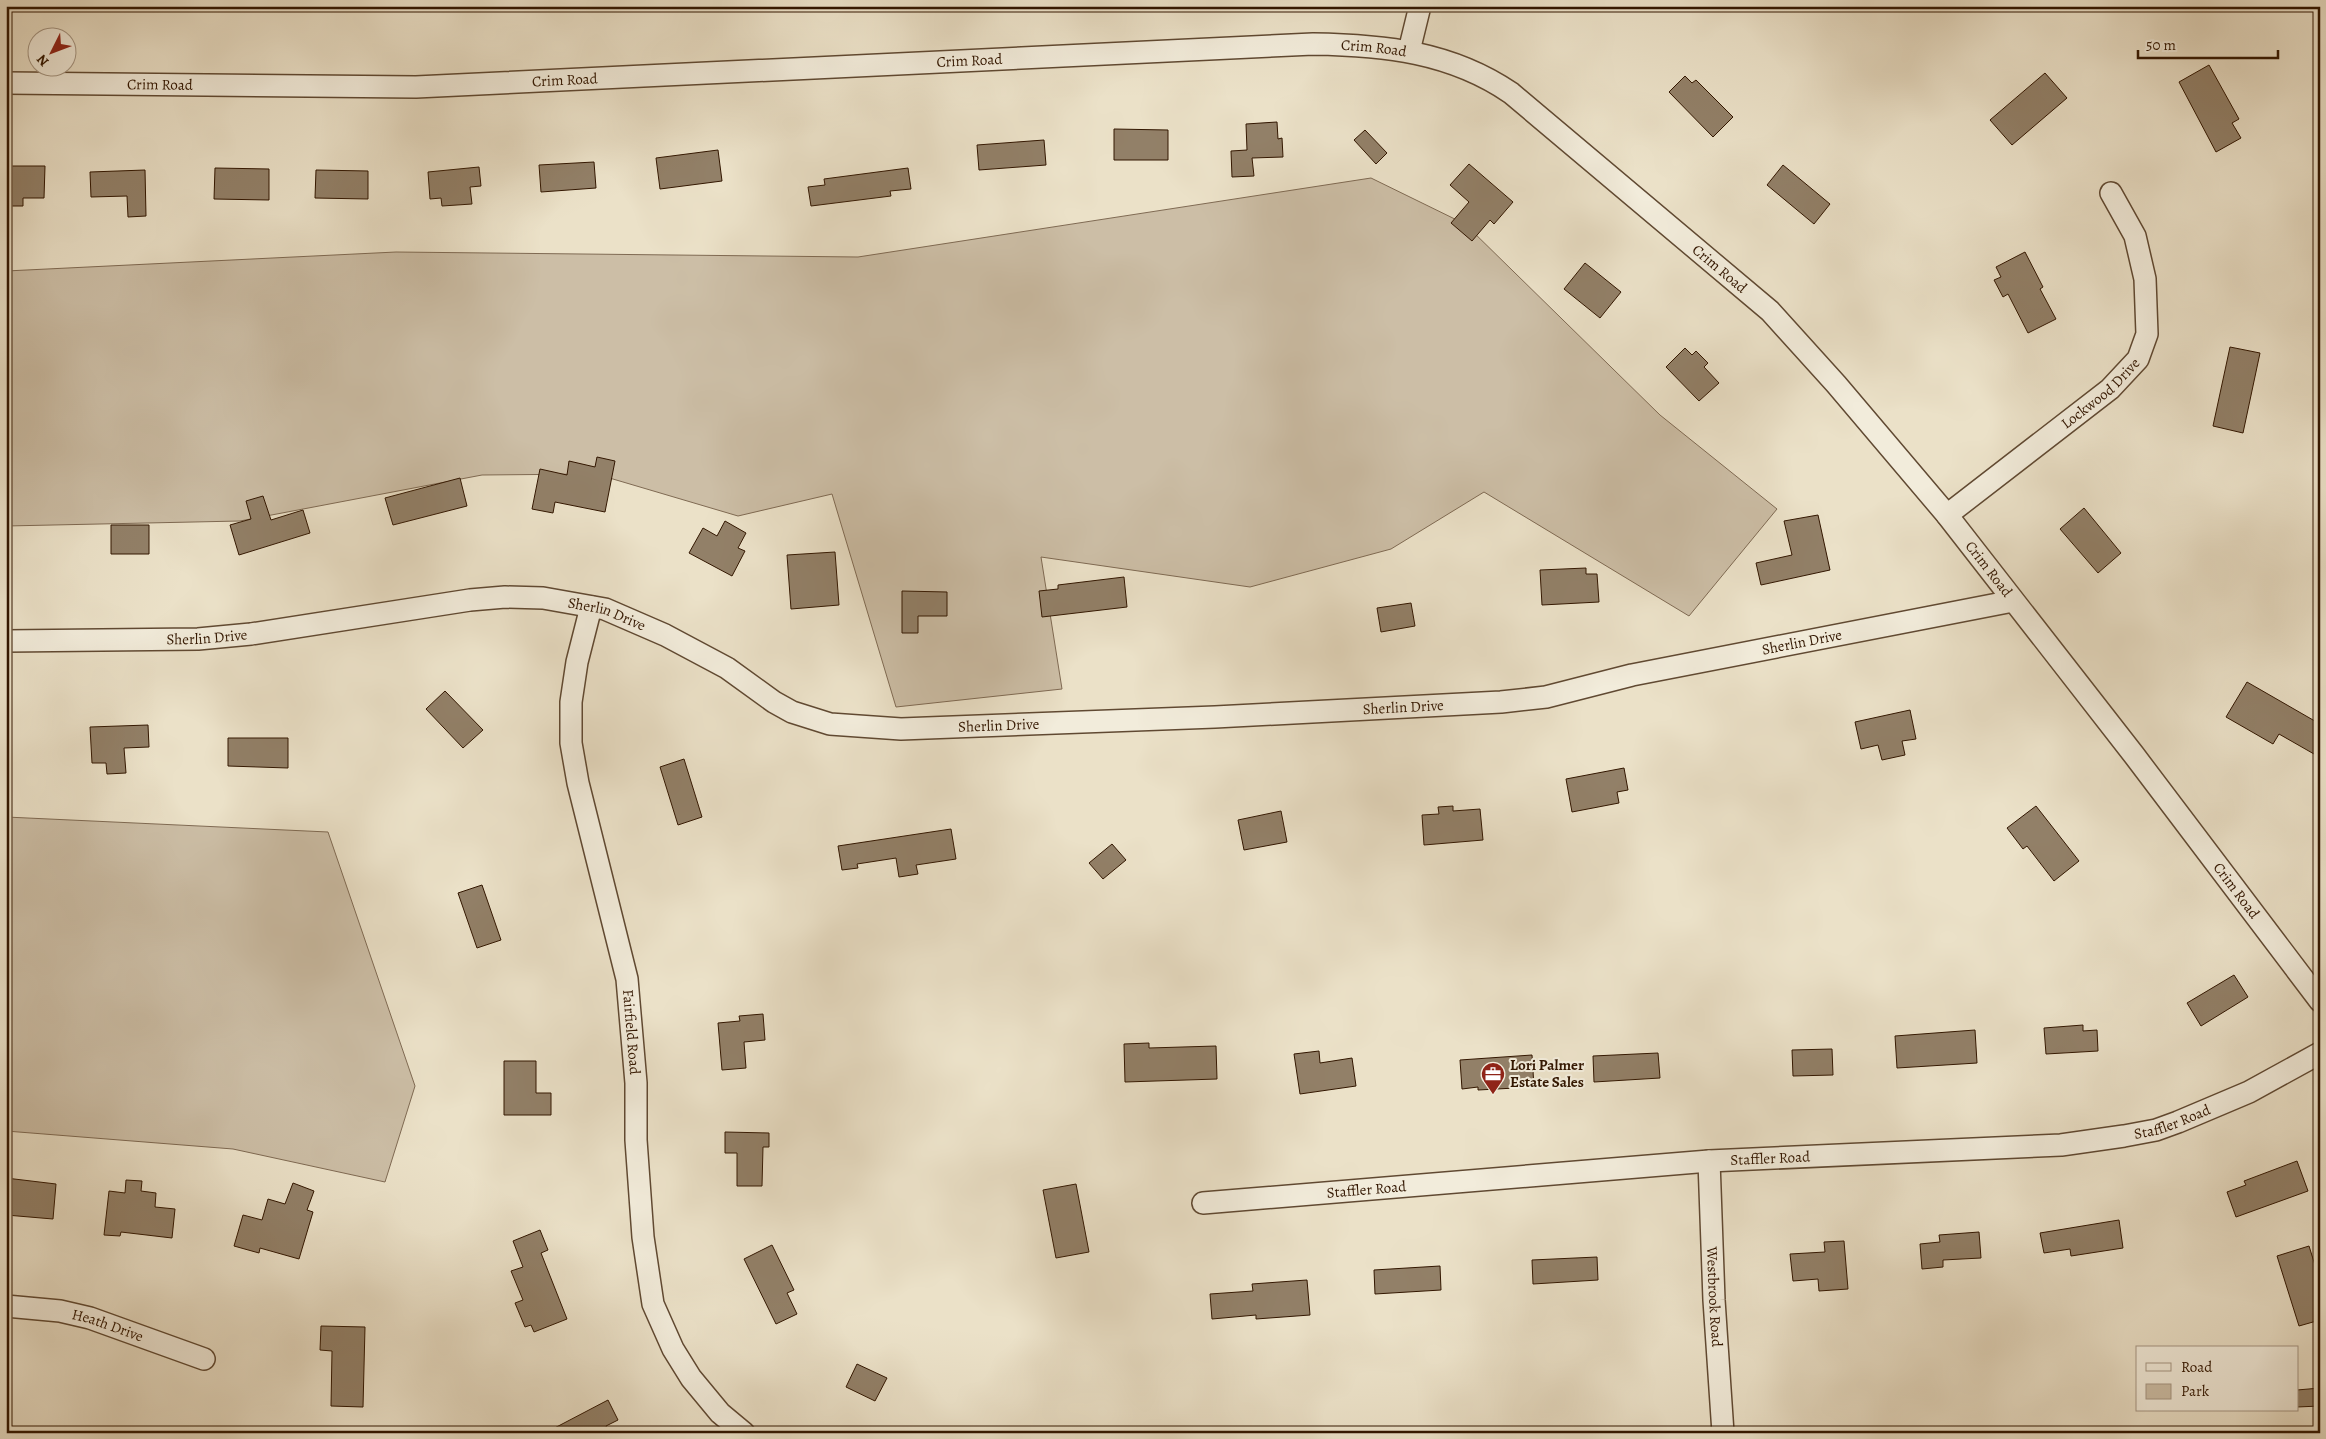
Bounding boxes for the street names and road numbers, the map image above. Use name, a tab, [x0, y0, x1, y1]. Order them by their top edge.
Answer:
street label: Crim Road	[1341, 35, 1409, 62]
street label: Crim Road	[936, 49, 1004, 72]
street label: Crim Road	[531, 68, 599, 91]
street label: Crim Road	[127, 74, 194, 95]
street label: Crim Road	[1688, 240, 1752, 298]
street label: Lockwood Drive	[2057, 353, 2144, 433]
street label: Crim Road	[1961, 537, 2018, 602]
street label: Sherlin Drive	[566, 593, 649, 636]
street label: Sherlin Drive	[166, 624, 249, 649]
street label: Sherlin Drive	[1760, 624, 1844, 660]
street label: Sherlin Drive	[1362, 695, 1445, 719]
street label: Sherlin Drive	[958, 714, 1040, 737]
street label: Crim Road	[2209, 858, 2265, 924]
street label: Fairfield Road	[618, 988, 645, 1076]
street label: Staffler Road	[2132, 1099, 2214, 1144]
street label: Staffler Road	[1730, 1146, 1811, 1170]
street label: Staffler Road	[1326, 1176, 1408, 1203]
street label: Westbrook Road	[1702, 1245, 1727, 1349]
street label: Heath Drive	[70, 1304, 146, 1347]

